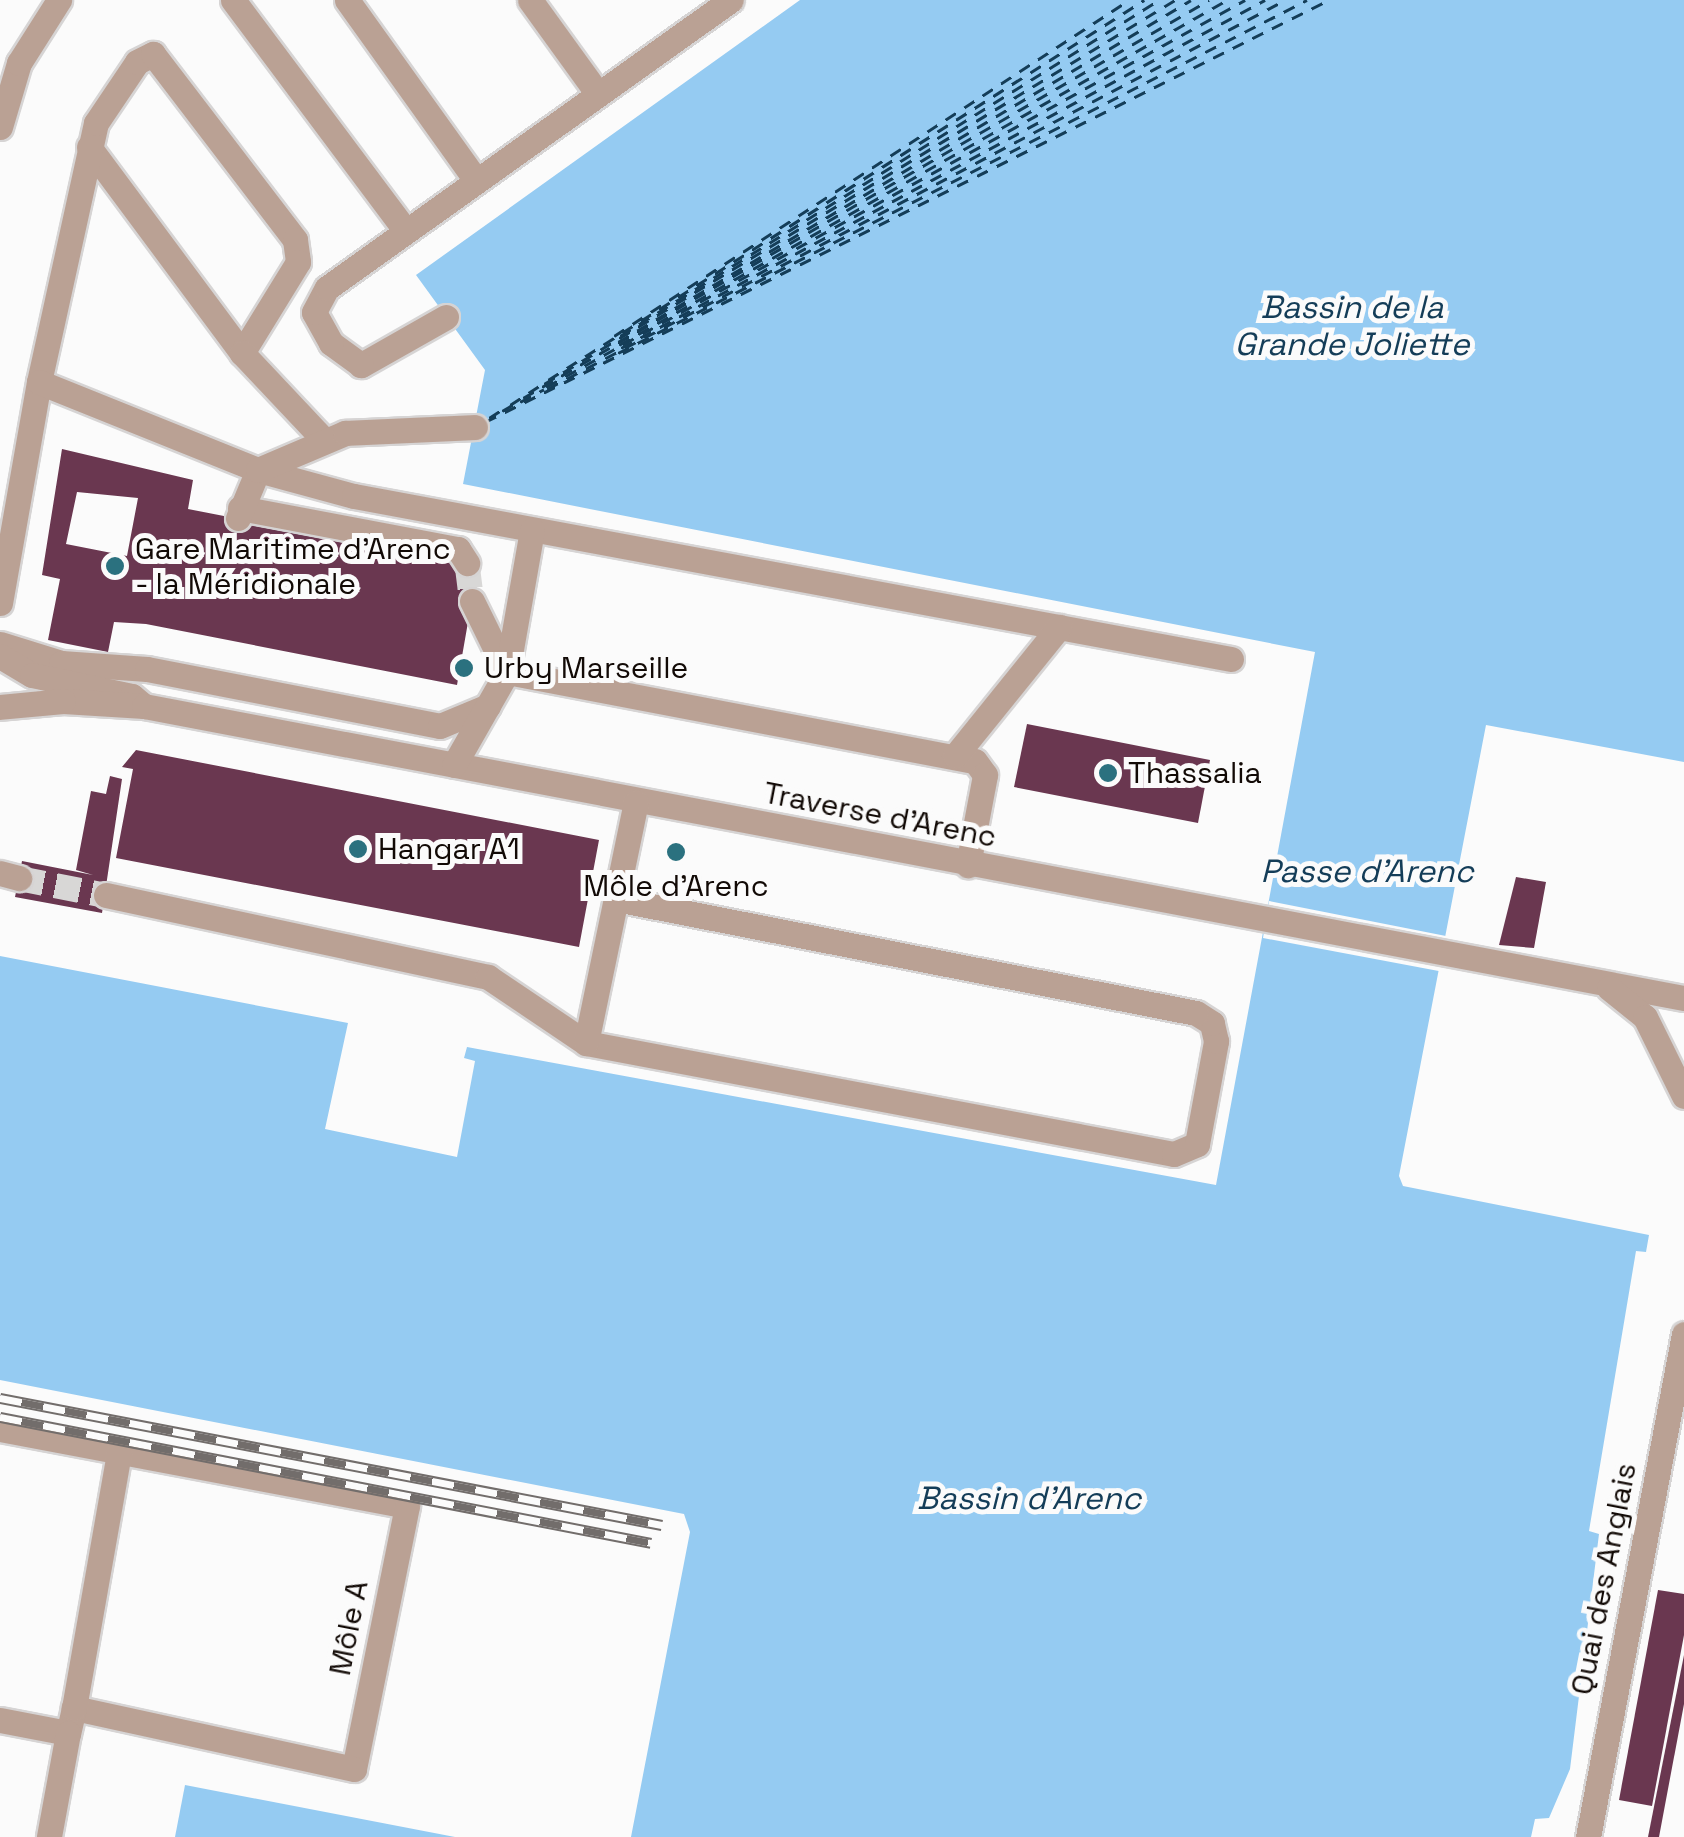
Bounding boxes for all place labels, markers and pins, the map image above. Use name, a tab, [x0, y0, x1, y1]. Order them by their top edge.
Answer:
place label: Gare Maritime d'Arenc - la Méridionale	[135, 531, 451, 602]
marker: Gare Maritime d'Arenc - la Méridionale	[104, 555, 126, 577]
place label: Urby Marseille	[484, 650, 688, 686]
marker: Urby Marseille	[453, 657, 475, 679]
place label: Thassalia	[1128, 755, 1262, 791]
marker: Thassalia	[1097, 762, 1119, 784]
place label: Hangar A1	[378, 831, 520, 867]
marker: Hangar A1	[347, 838, 369, 860]
marker: Môle d'Arenc	[665, 841, 687, 863]
place label: Môle d'Arenc	[583, 868, 769, 904]

